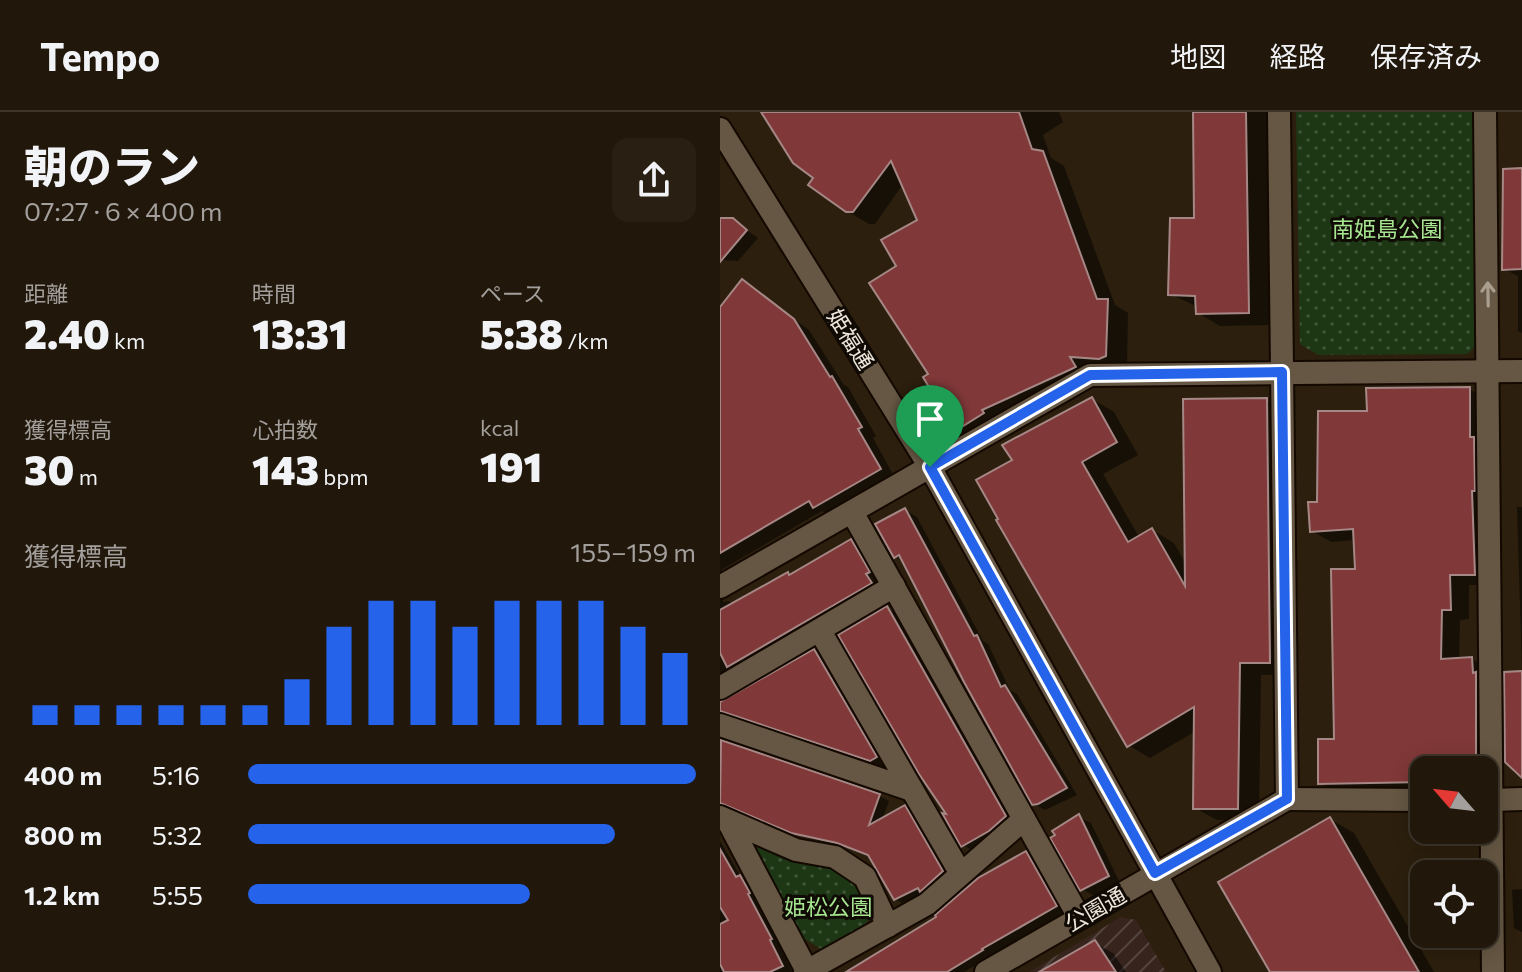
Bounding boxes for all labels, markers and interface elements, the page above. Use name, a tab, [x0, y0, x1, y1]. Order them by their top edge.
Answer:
text: Tempo	[40, 32, 160, 79]
text: 地図	[1170, 39, 1226, 73]
text: 経路	[1270, 39, 1326, 73]
text: 保存済み	[1370, 39, 1482, 73]
text: 朝のラン	[24, 138, 200, 192]
button: share	[612, 138, 696, 222]
text: 07:27 · 6 × 400 m	[24, 195, 223, 226]
park label: 南姫島公園	[1332, 215, 1442, 242]
text: 距離	[24, 280, 68, 307]
text: 時間	[252, 280, 296, 307]
text: ペース	[480, 280, 545, 307]
one-way arrow	[1480, 281, 1496, 308]
street label: 姫福通	[822, 304, 880, 374]
text: 2.40	[24, 308, 110, 357]
text: 13:31	[252, 308, 348, 357]
text: 5:38	[480, 308, 563, 357]
text: km	[110, 327, 145, 354]
text: /km	[563, 327, 608, 354]
pin	[896, 385, 964, 467]
icon: arrive	[908, 397, 952, 441]
text: kcal	[480, 414, 519, 441]
text: 獲得標高	[24, 416, 112, 443]
text: 心拍数	[252, 416, 318, 443]
text: 191	[480, 441, 542, 490]
text: 30	[24, 444, 74, 493]
text: 143	[252, 444, 319, 493]
text: m	[74, 463, 98, 490]
text: bpm	[319, 463, 369, 490]
text: 155–159 m	[570, 536, 696, 567]
text: 獲得標高	[24, 540, 128, 571]
north arrow	[1410, 756, 1498, 844]
map controls	[1410, 756, 1498, 948]
text: 400 m	[24, 759, 102, 790]
text: 5:16	[152, 759, 200, 790]
text: 800 m	[24, 819, 102, 850]
text: 5:32	[152, 819, 202, 850]
button: locate	[1410, 860, 1498, 948]
text: 1.2 km	[24, 879, 100, 910]
text: 5:55	[152, 879, 203, 910]
street label: 公園通	[1060, 881, 1130, 937]
park label: 姫松公園	[784, 893, 872, 920]

